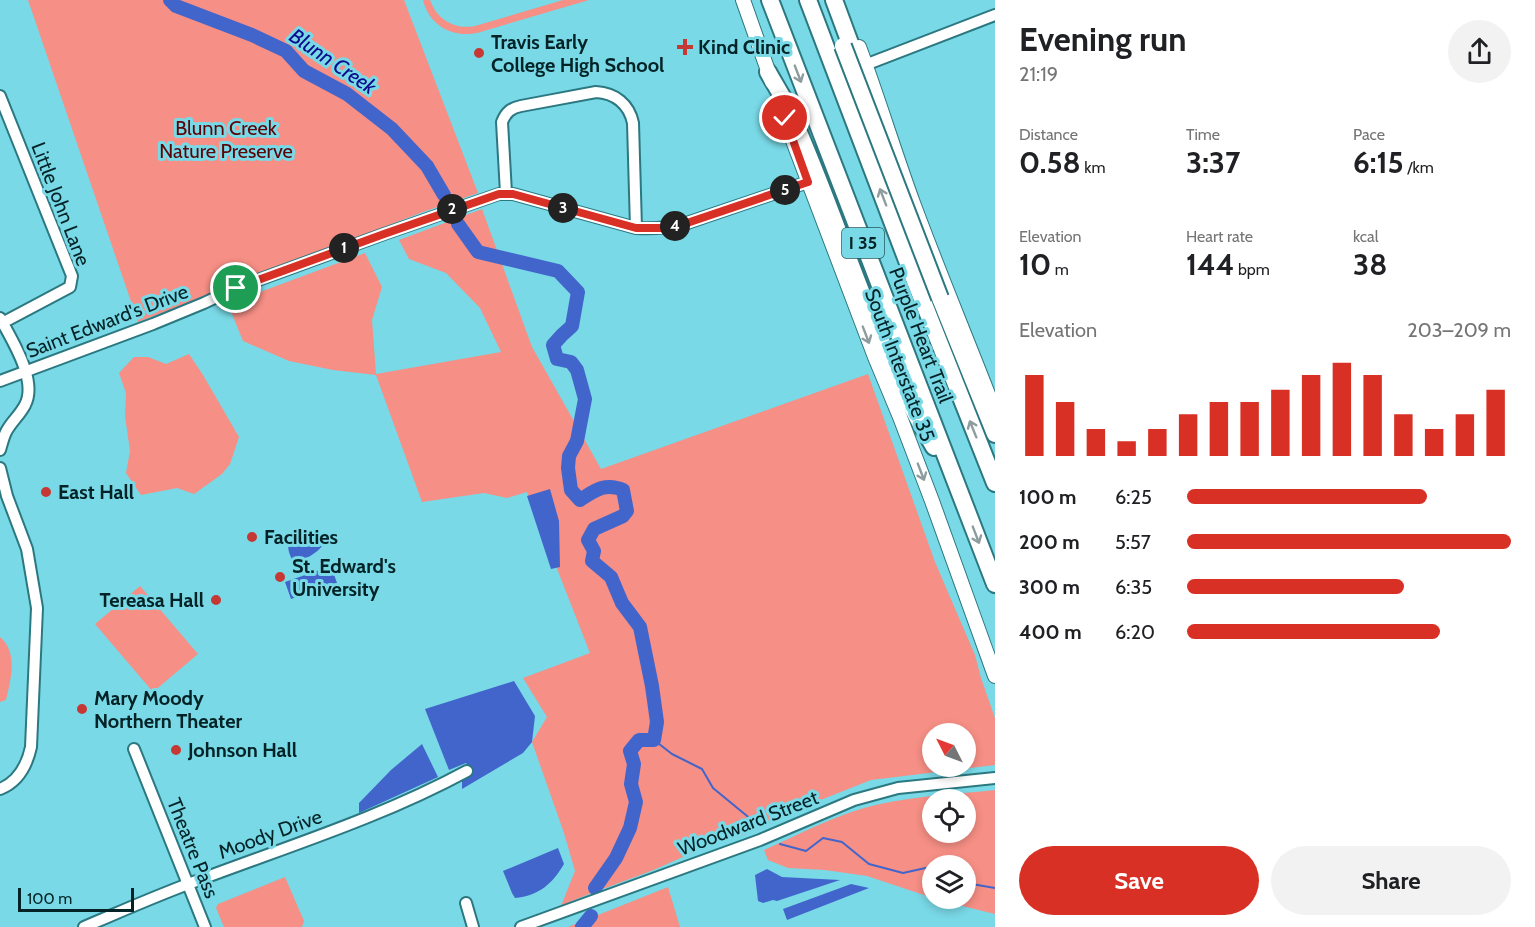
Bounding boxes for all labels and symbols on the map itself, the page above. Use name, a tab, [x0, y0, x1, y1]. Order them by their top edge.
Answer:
water label: Blunn Creek	[285, 23, 382, 100]
place label: Travis Early College High School	[491, 30, 664, 77]
place label: Kind Clinic	[698, 35, 790, 59]
marker: Kind Clinic	[676, 38, 694, 56]
marker: Travis Early College High School	[472, 46, 486, 60]
one-way arrow	[793, 64, 804, 83]
pin	[759, 92, 810, 143]
park label: Blunn Creek Nature Preserve	[159, 116, 293, 163]
street label: Little John Lane	[26, 139, 96, 269]
pin: 5	[770, 175, 800, 205]
one-way arrow	[876, 188, 887, 207]
pin: 3	[548, 193, 578, 223]
pin: 2	[437, 194, 467, 224]
pin: 4	[660, 211, 690, 241]
road number: I 35	[842, 228, 884, 258]
pin: 1	[329, 233, 359, 263]
pin	[210, 262, 261, 313]
street label: Purple Heart Trail	[884, 264, 958, 407]
street label: Saint Edward's Drive	[23, 279, 191, 363]
street label: South Interstate 35	[860, 285, 940, 445]
one-way arrow	[862, 325, 873, 344]
one-way arrow	[967, 420, 978, 438]
one-way arrow	[916, 462, 927, 481]
place label: East Hall	[58, 480, 134, 504]
marker: East Hall	[39, 485, 53, 499]
place label: Facilities	[264, 525, 338, 549]
one-way arrow	[971, 525, 982, 543]
marker: Facilities	[245, 530, 259, 544]
place label: St. Edward's University	[292, 554, 396, 601]
marker: St. Edward's University	[273, 570, 287, 584]
place label: Tereasa Hall	[100, 588, 204, 612]
marker: Tereasa Hall	[209, 593, 223, 607]
place label: Mary Moody Northern Theater	[94, 686, 242, 733]
marker: Mary Moody Northern Theater	[75, 702, 89, 716]
north arrow	[922, 723, 976, 777]
place label: Johnson Hall	[187, 738, 297, 762]
marker: Johnson Hall	[169, 743, 183, 757]
street label: Woodward Street	[674, 785, 822, 861]
street label: Theatre Pass	[162, 794, 224, 902]
street label: Moody Drive	[215, 804, 325, 864]
scale bar	[18, 885, 134, 912]

